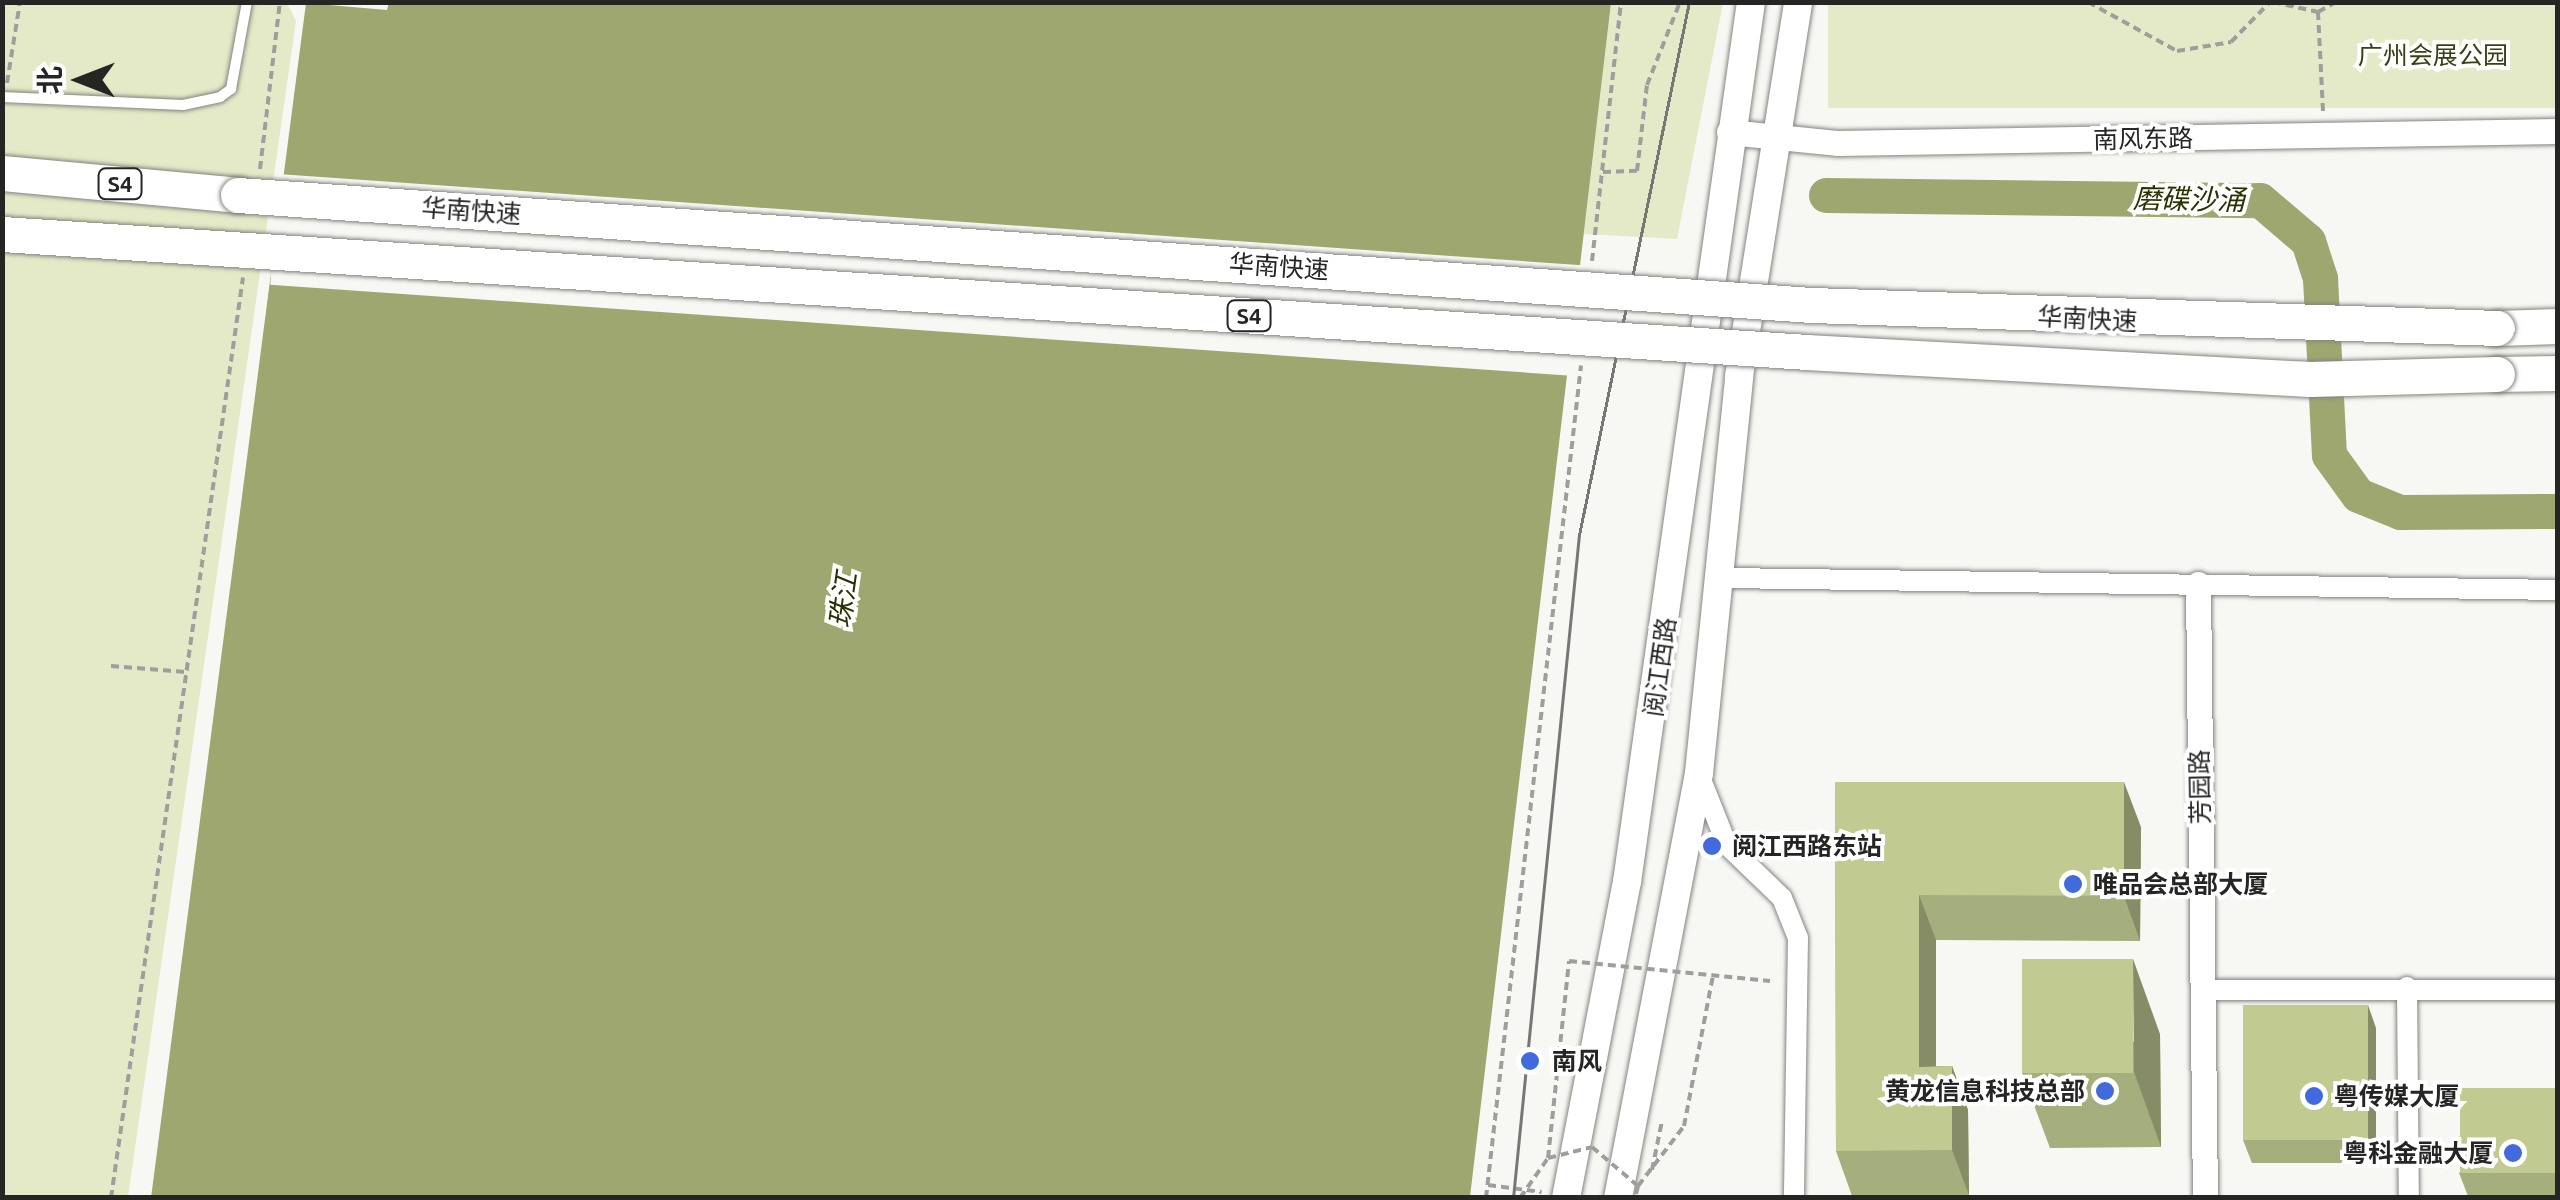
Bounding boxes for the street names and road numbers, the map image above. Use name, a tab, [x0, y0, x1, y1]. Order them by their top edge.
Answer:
street label: 南风东路	[2093, 123, 2193, 155]
road number: S4	[98, 167, 142, 201]
street label: 华南快速	[420, 193, 522, 229]
street label: 华南快速	[1228, 249, 1330, 285]
road number: S4	[1226, 299, 1272, 333]
street label: 华南快速	[2036, 301, 2138, 337]
street label: 阅江西路	[1638, 615, 1682, 719]
street label: 芳园路	[2184, 749, 2216, 825]

